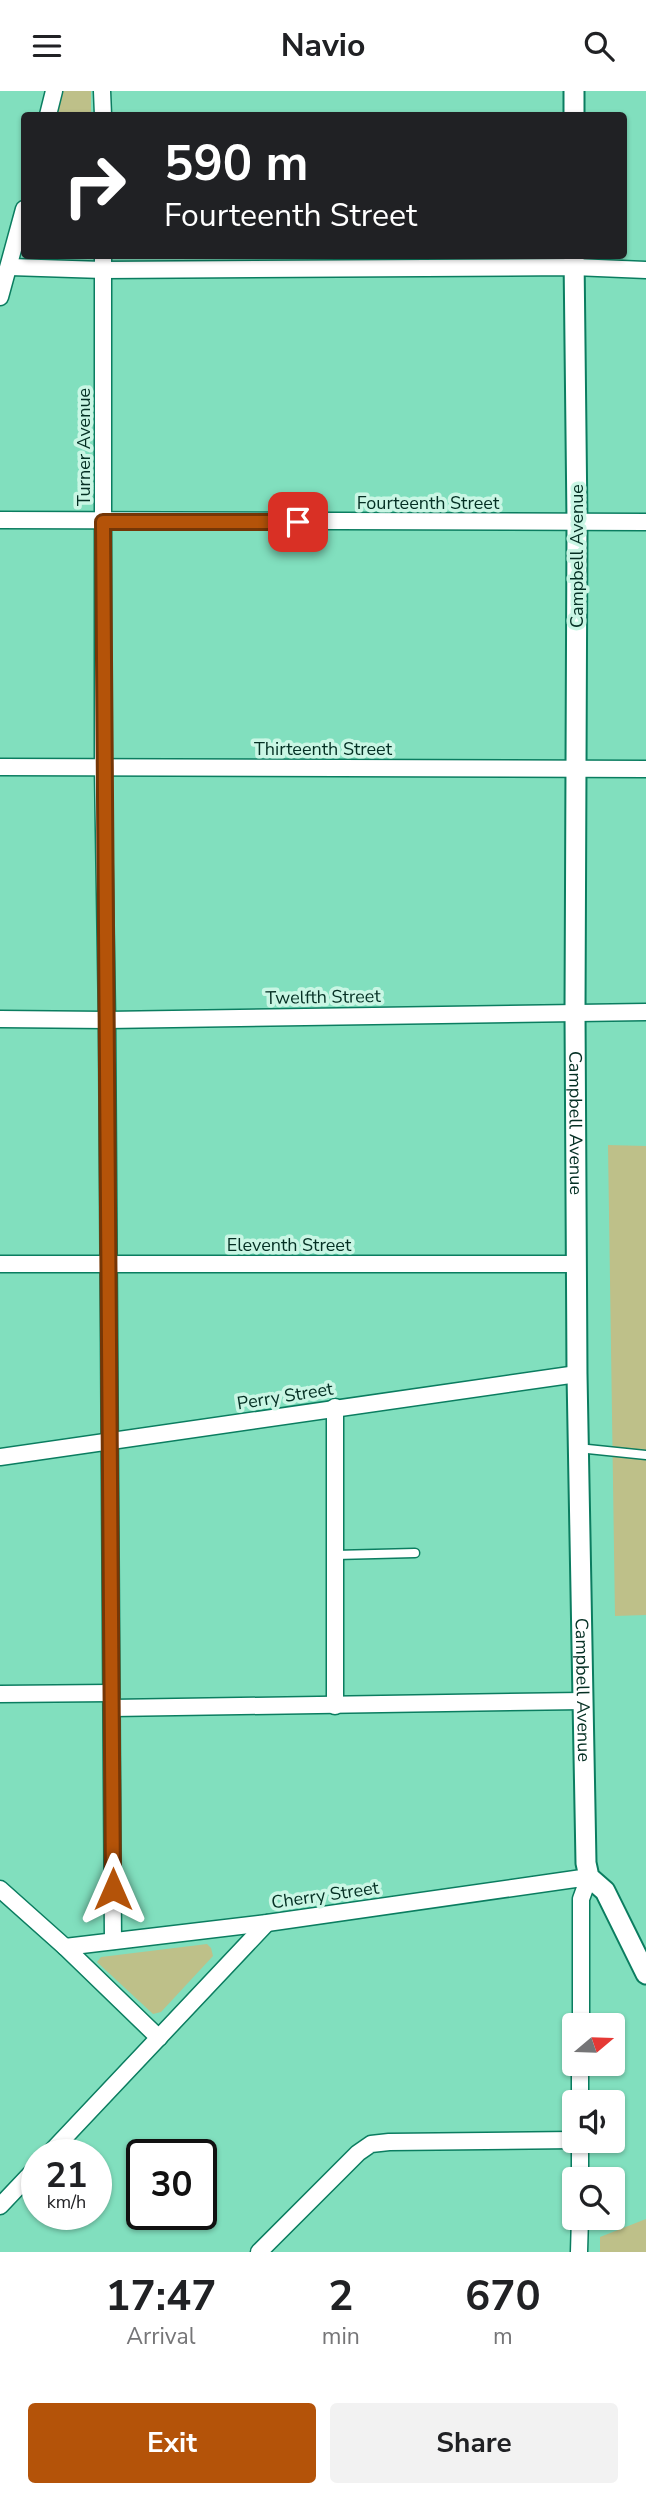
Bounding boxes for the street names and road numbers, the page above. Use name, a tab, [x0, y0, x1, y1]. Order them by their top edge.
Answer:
street label: Turner Avenue	[72, 388, 96, 506]
street label: Campbell Avenue	[565, 484, 589, 628]
street label: Fourteenth Street	[357, 491, 500, 515]
street label: Thirteenth Street	[254, 737, 393, 761]
street label: Twelfth Street	[265, 984, 382, 1010]
street label: Campbell Avenue	[563, 1051, 588, 1195]
street label: Eleventh Street	[227, 1233, 352, 1257]
street label: Perry Street	[235, 1376, 335, 1415]
street label: Campbell Avenue	[569, 1618, 596, 1762]
street label: Cherry Street	[270, 1875, 381, 1914]

